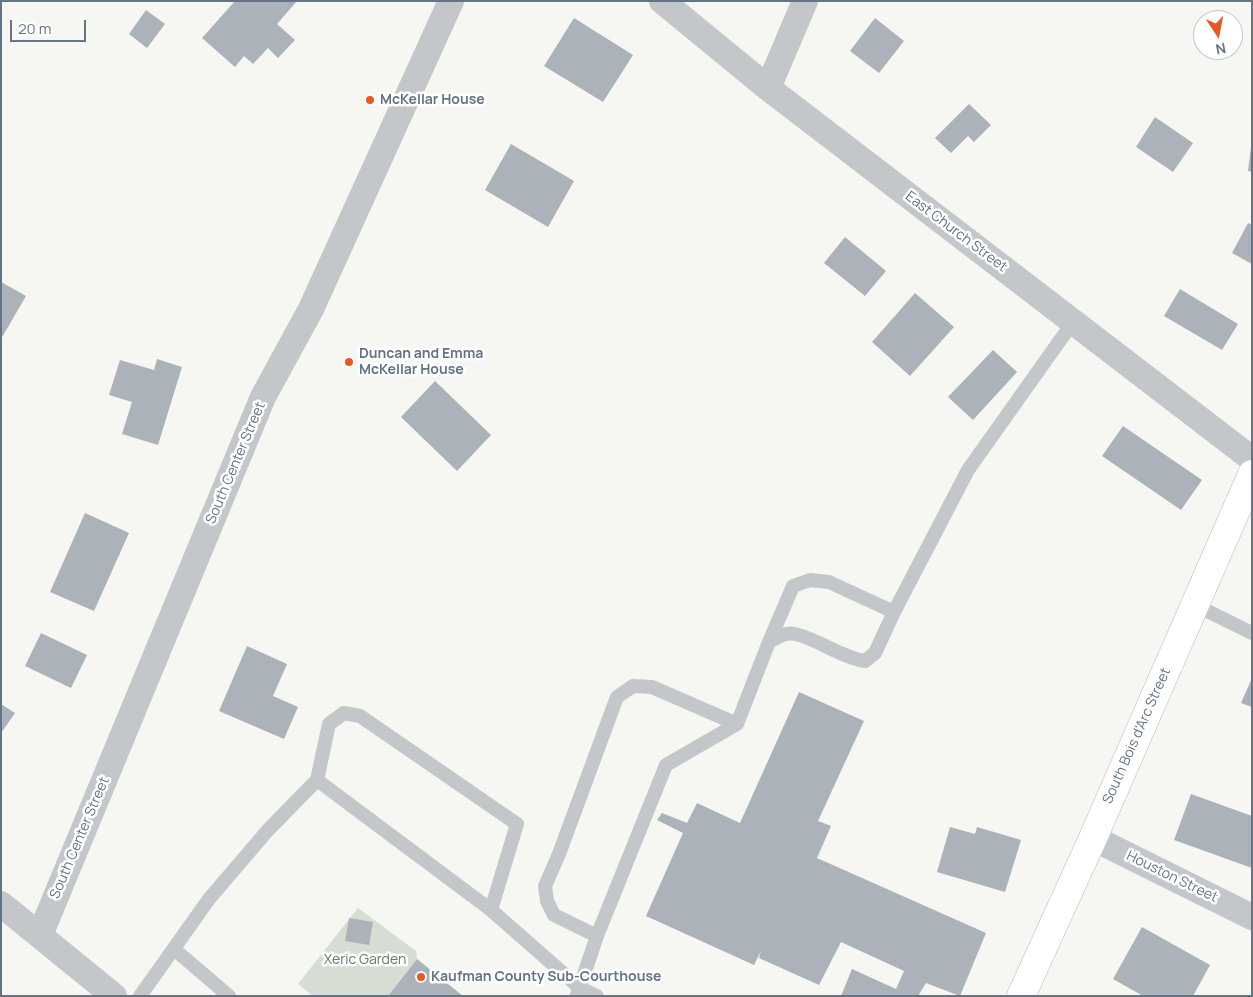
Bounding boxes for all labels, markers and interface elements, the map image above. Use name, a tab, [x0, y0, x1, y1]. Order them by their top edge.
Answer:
scale bar	[12, 10, 89, 42]
north arrow	[1193, 10, 1243, 60]
text: 20 m	[18, 18, 51, 39]
text: N	[1214, 39, 1228, 60]
place label: McKellar House	[380, 92, 485, 108]
marker: McKellar House	[364, 94, 376, 106]
street label: East Church Street	[902, 188, 1010, 276]
place label: Duncan and Emma McKellar House	[359, 346, 483, 378]
marker: Duncan and Emma McKellar House	[343, 356, 355, 368]
street label: South Center Street	[203, 400, 269, 526]
street label: South Bois d'Arc Street	[1099, 665, 1175, 807]
street label: South Center Street	[47, 775, 113, 901]
street label: Houston Street	[1124, 848, 1220, 906]
park label: Xeric Garden	[324, 952, 406, 968]
place label: Kaufman County Sub-Courthouse	[431, 969, 661, 985]
marker: Kaufman County Sub-Courthouse	[415, 971, 427, 983]

